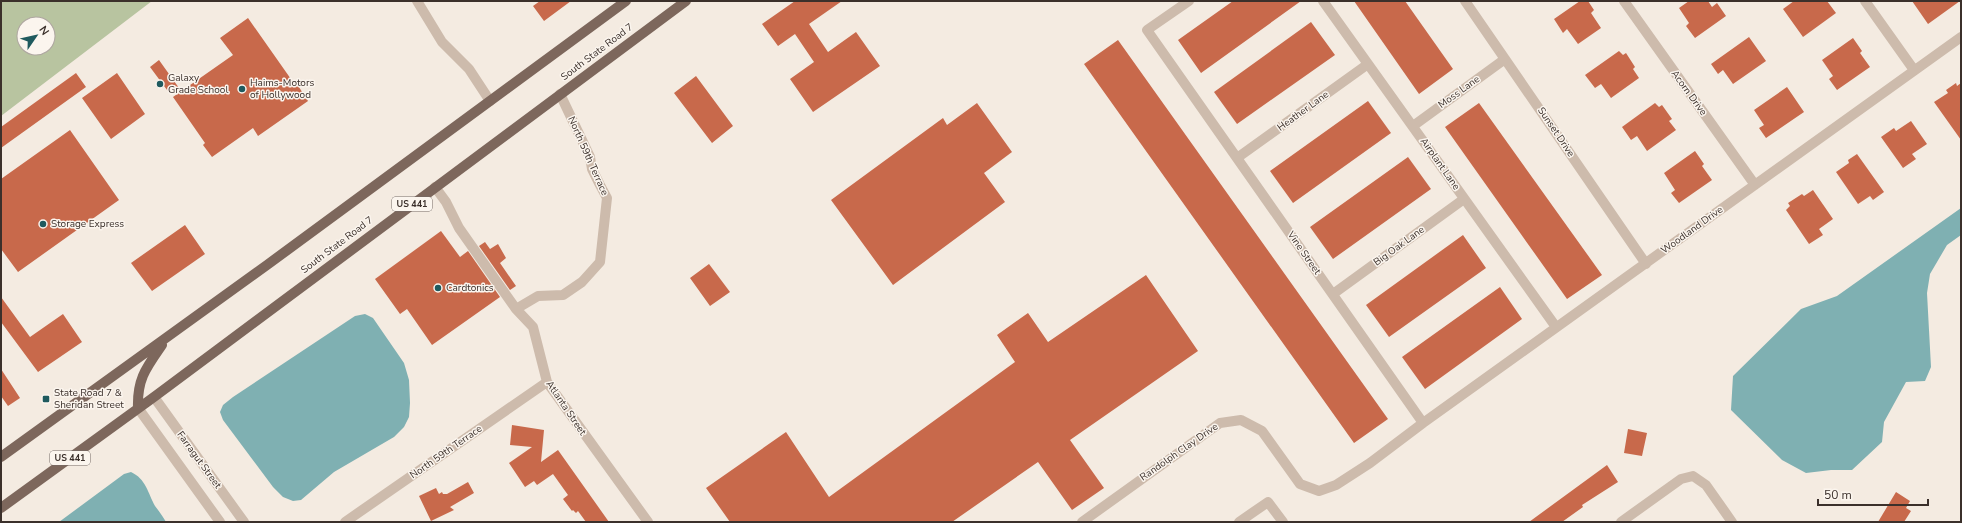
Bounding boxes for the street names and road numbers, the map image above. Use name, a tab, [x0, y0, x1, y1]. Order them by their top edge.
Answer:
street label: South State Road 7	[558, 20, 636, 84]
street label: Acorn Drive	[1668, 67, 1710, 119]
street label: Moss Lane	[1435, 72, 1483, 112]
street label: Heather Lane	[1274, 88, 1332, 134]
street label: Sunset Drive	[1534, 104, 1578, 160]
street label: North 59th Terrace	[564, 114, 612, 198]
street label: Airplant Lane	[1417, 135, 1463, 193]
road number: US 441	[392, 197, 432, 211]
street label: Woodland Drive	[1658, 203, 1726, 257]
street label: South State Road 7	[298, 213, 376, 277]
street label: Big Oak Lane	[1371, 223, 1427, 269]
street label: Vine Street	[1283, 228, 1324, 278]
street label: Atlanta Street	[543, 378, 590, 439]
street label: Randolph Clay Drive	[1137, 420, 1221, 484]
street label: North 59th Terrace	[407, 422, 485, 482]
street label: Farragut Street	[173, 428, 225, 492]
road number: US 441	[50, 451, 90, 465]

